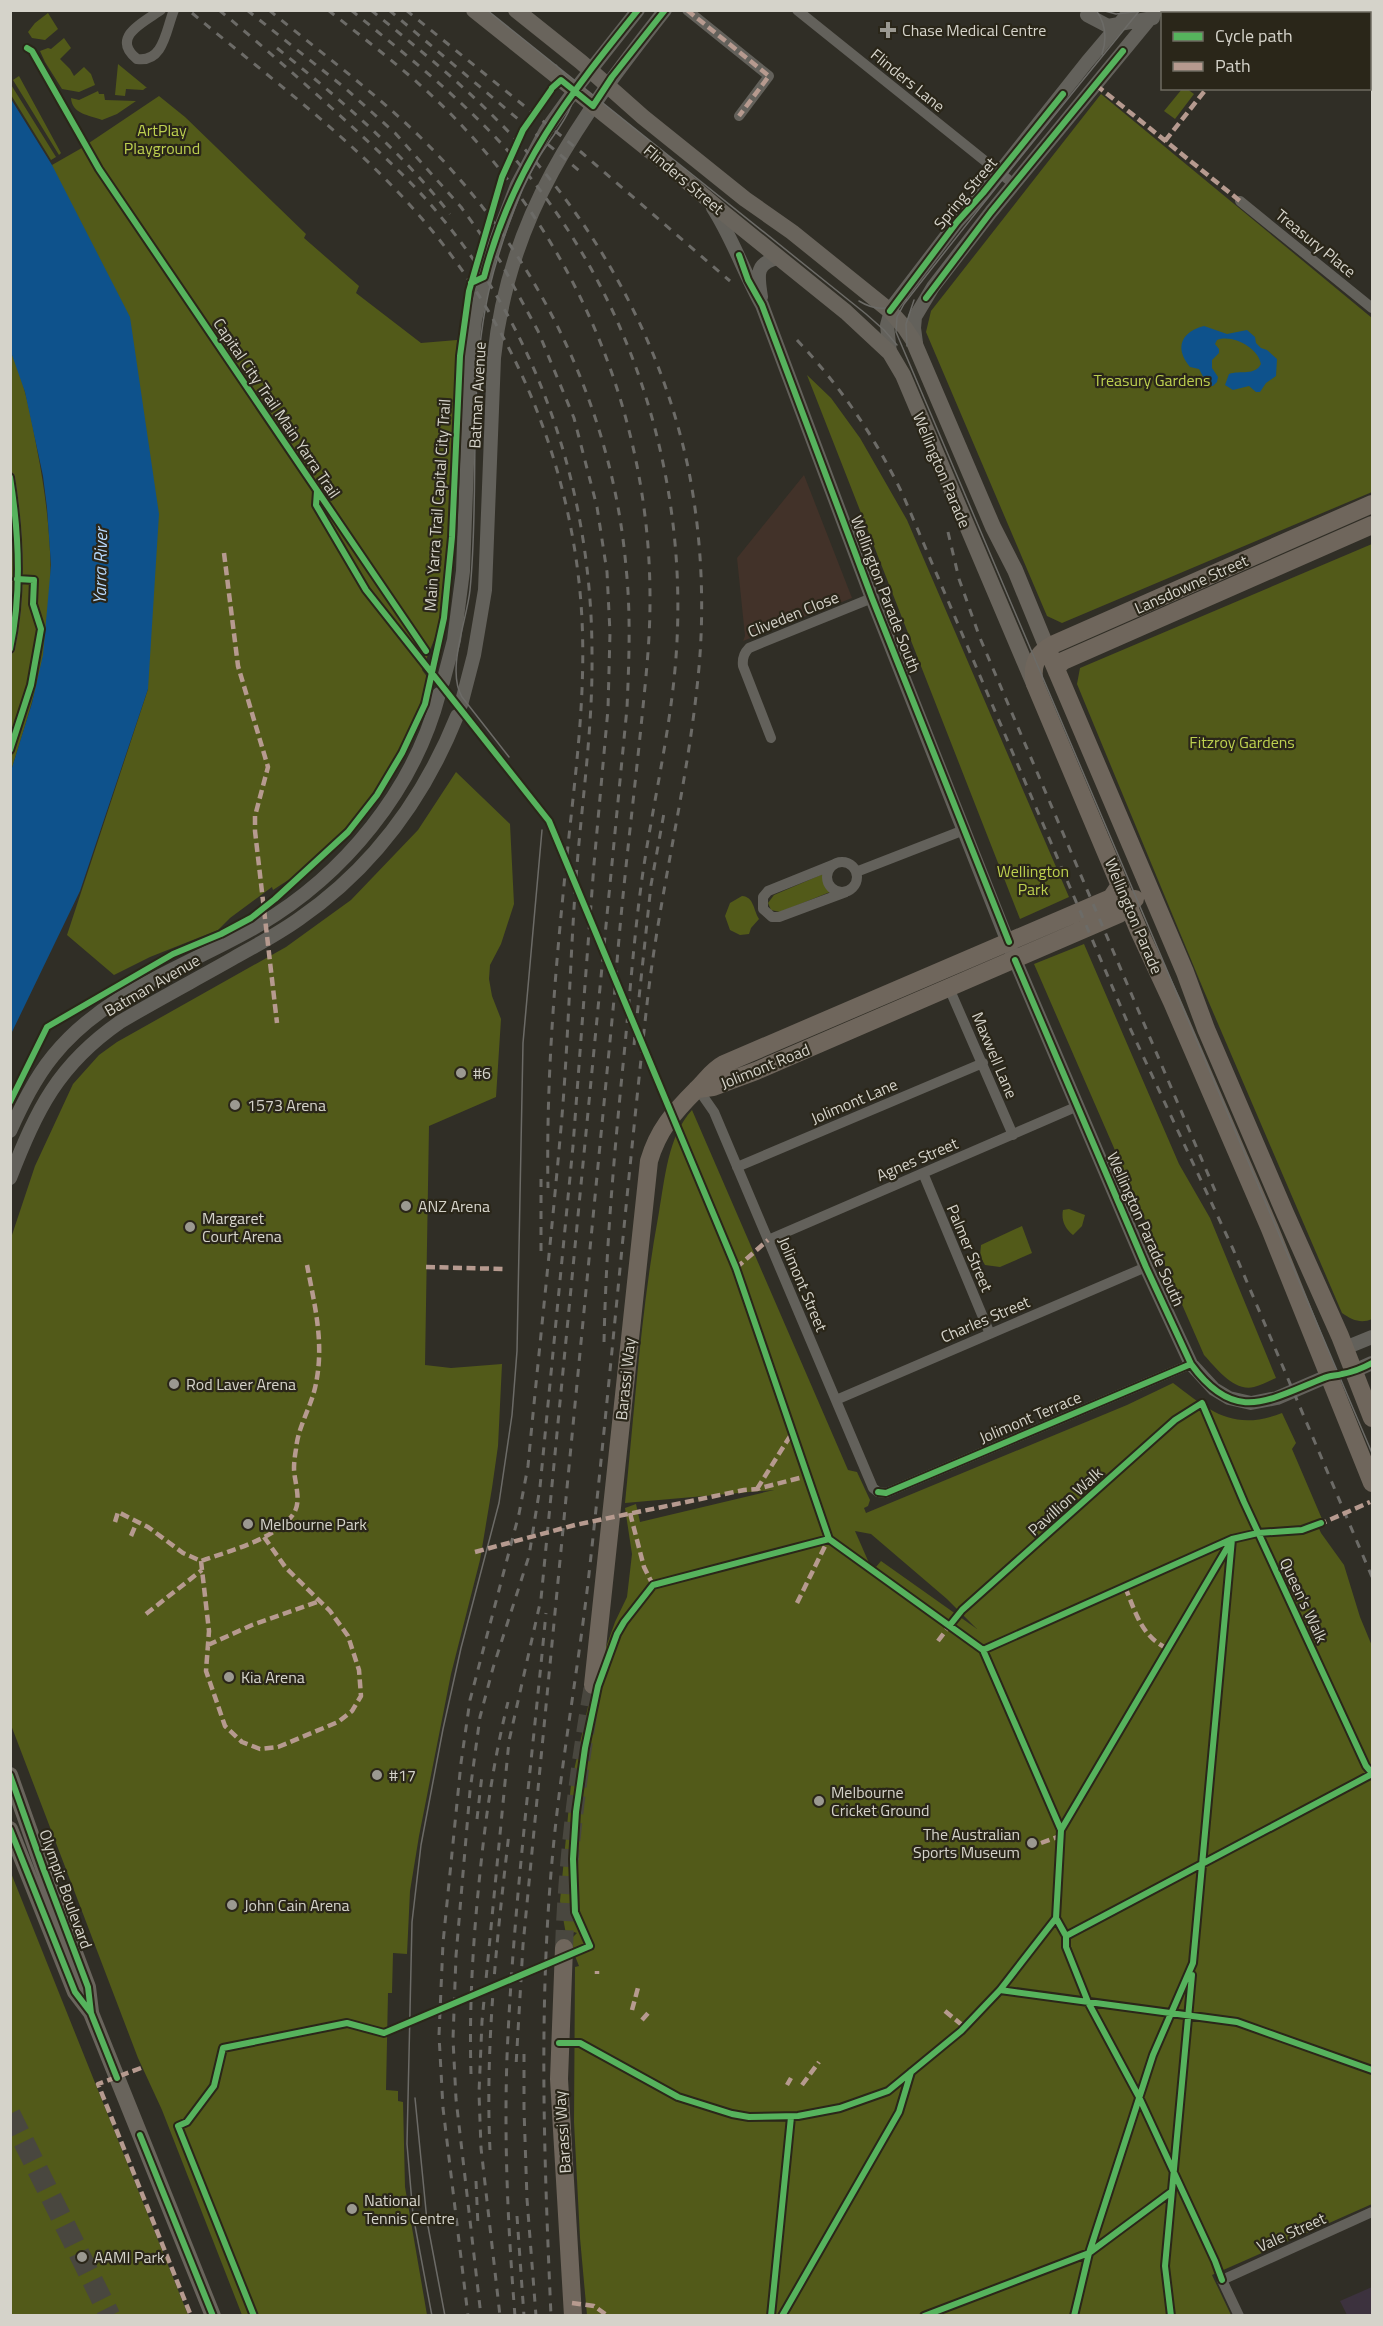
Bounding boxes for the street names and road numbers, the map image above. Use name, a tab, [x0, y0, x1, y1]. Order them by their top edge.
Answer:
street label: Flinders Lane	[866, 42, 950, 118]
street label: Flinders Street	[639, 138, 730, 220]
street label: Spring Street	[928, 151, 1003, 234]
street label: Treasury Place	[1271, 203, 1361, 283]
street label: Capital City Trail Main Yarra Trail	[208, 313, 346, 503]
street label: Batman Avenue	[462, 341, 492, 449]
street label: Main Yarra Trail Capital City Trail	[418, 398, 456, 612]
street label: Wellington Parade	[907, 409, 977, 531]
street label: Wellington Parade South	[845, 512, 927, 676]
street label: Lansdowne Street	[1130, 548, 1252, 620]
street label: Cliveden Close	[744, 585, 842, 643]
street label: Wellington Parade	[1099, 855, 1169, 977]
street label: Batman Avenue	[100, 948, 204, 1022]
street label: Maxwell Lane	[966, 1008, 1024, 1102]
street label: Jolimont Road	[717, 1037, 813, 1095]
street label: Jolimont Lane	[807, 1072, 901, 1130]
street label: Agnes Street	[872, 1131, 962, 1187]
street label: Wellington Parade South	[1101, 1148, 1191, 1310]
street label: Palmer Street	[941, 1201, 999, 1296]
street label: Jolimont Street	[772, 1233, 834, 1335]
street label: Charles Street	[937, 1289, 1034, 1349]
street label: Barassi Way	[609, 1336, 641, 1421]
street label: Jolimont Terrace	[975, 1385, 1085, 1449]
street label: Pavillion Walk	[1022, 1461, 1108, 1541]
street label: Queen's Walk	[1274, 1554, 1334, 1647]
street label: Olympic Boulevard	[33, 1826, 99, 1952]
street label: Barassi Way	[547, 2090, 577, 2174]
street label: Vale Street	[1253, 2206, 1330, 2258]

